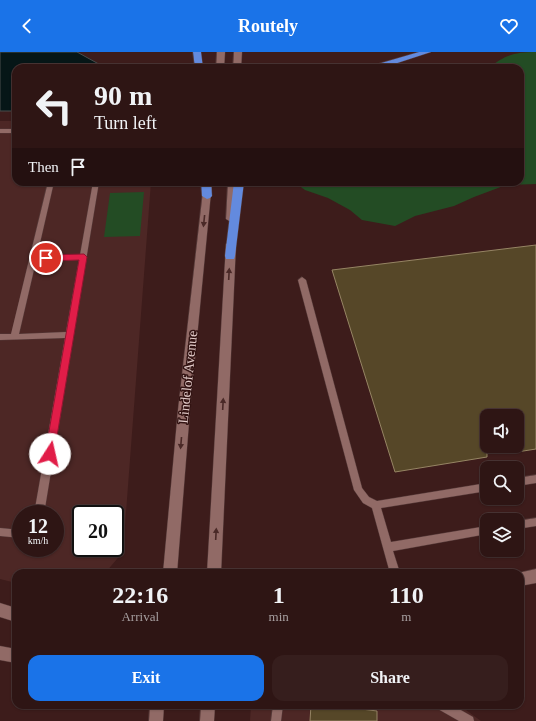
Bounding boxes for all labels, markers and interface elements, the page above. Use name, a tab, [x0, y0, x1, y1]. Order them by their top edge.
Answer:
icon: back	[16, 15, 38, 37]
icon: heart	[498, 15, 520, 37]
text: Routely	[238, 16, 298, 36]
icon: left	[28, 80, 80, 132]
text: 90 m	[94, 80, 152, 111]
text: Turn left	[94, 113, 157, 133]
icon: arrive	[67, 156, 89, 178]
text: Then	[28, 159, 59, 175]
one-way arrow	[201, 215, 207, 227]
pin	[29, 241, 63, 275]
icon: arrive	[35, 247, 57, 269]
one-way arrow	[226, 268, 233, 280]
street label: Lindelof Avenue	[176, 330, 200, 424]
one-way arrow	[219, 398, 226, 410]
map controls	[480, 409, 524, 557]
button: sound	[480, 409, 524, 453]
position arrow	[29, 433, 71, 475]
one-way arrow	[178, 437, 185, 449]
button: search	[480, 461, 524, 505]
speed limit sign: 20	[72, 505, 124, 557]
button: layers	[480, 513, 524, 557]
text: 12	[28, 515, 48, 537]
one-way arrow	[213, 527, 219, 540]
text: km/h	[28, 535, 48, 546]
text: 22:16	[112, 582, 168, 608]
text: 1	[273, 582, 285, 608]
text: 110	[389, 582, 424, 608]
text: Arrival	[121, 609, 159, 624]
text: min	[269, 609, 289, 624]
text: m	[401, 609, 411, 624]
button: Exit	[28, 655, 264, 701]
button: Share	[272, 655, 508, 701]

